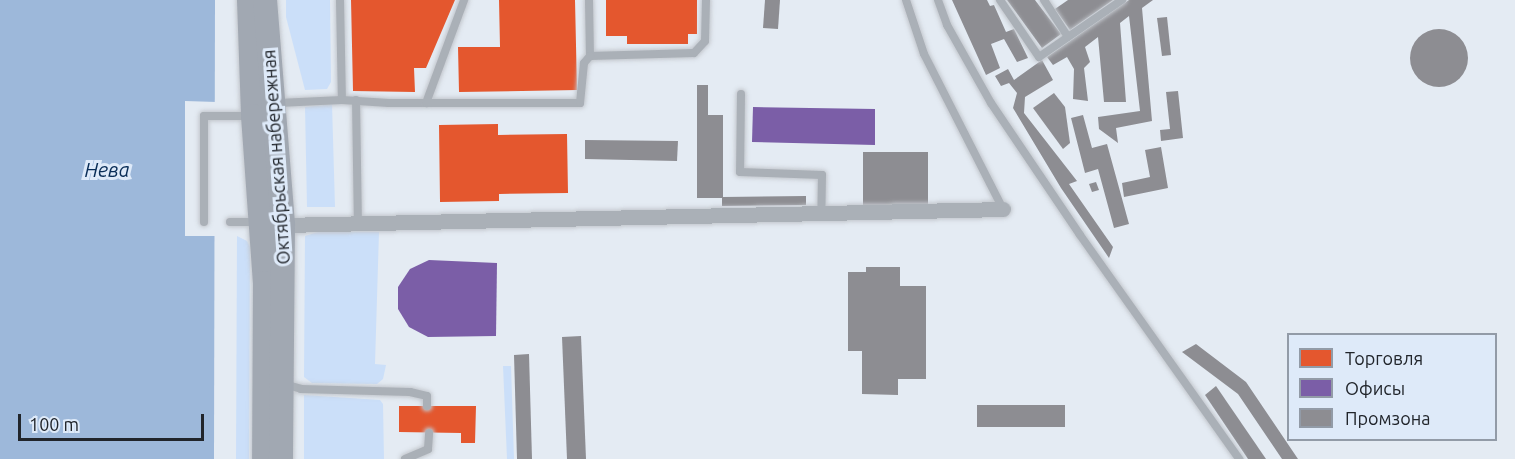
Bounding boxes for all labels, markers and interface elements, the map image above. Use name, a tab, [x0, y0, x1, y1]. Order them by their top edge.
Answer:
street label: Октябрьская набережная	[258, 49, 294, 265]
water label: Нева	[85, 157, 129, 181]
legend	[1287, 333, 1497, 441]
text: Торговля	[1345, 348, 1423, 368]
text: Офисы	[1345, 378, 1405, 398]
scale bar	[21, 402, 207, 440]
text: Промзона	[1345, 408, 1430, 428]
text: 100 m	[29, 414, 79, 434]

